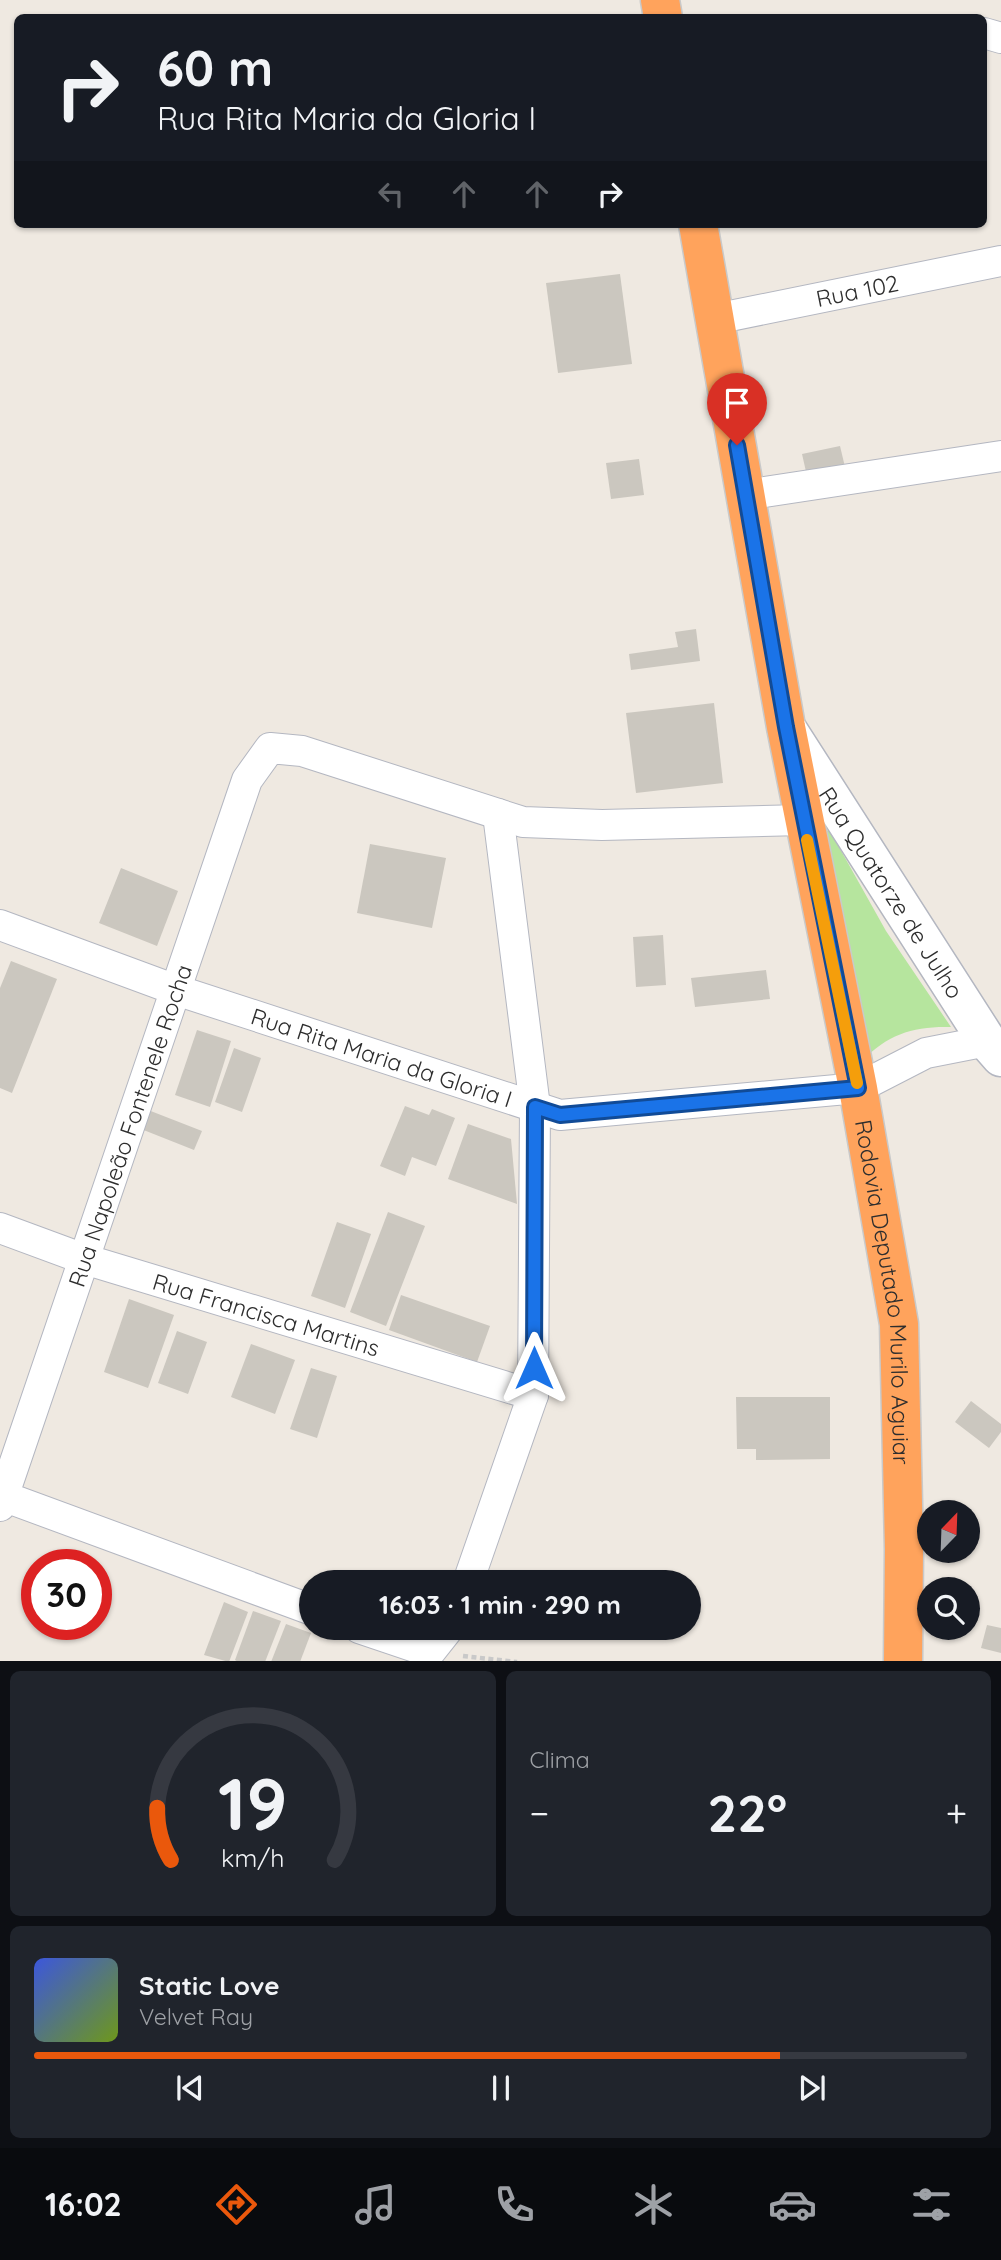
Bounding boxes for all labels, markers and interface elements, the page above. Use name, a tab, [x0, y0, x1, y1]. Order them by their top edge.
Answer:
text: 60 m	[157, 37, 273, 98]
icon: right	[42, 42, 133, 133]
text: Rua Rita Maria da Gloria I	[157, 98, 536, 138]
icon: left	[372, 175, 410, 213]
icon: ahead	[445, 175, 483, 213]
icon: ahead	[518, 175, 556, 213]
icon: right	[591, 175, 629, 213]
street label: Rua 102	[813, 268, 901, 313]
pin	[707, 373, 767, 445]
icon: arrive	[718, 384, 756, 422]
street label: Rua Quatorze de Julho	[813, 781, 970, 1004]
street label: Rua Napoleão Fontenele Rocha	[61, 960, 198, 1290]
street label: Rua Rita Maria da Gloria I	[248, 1001, 516, 1113]
street label: Rodovia Deputado Murilo Aguiar	[849, 1117, 917, 1465]
street label: Rua Francisca Martins	[149, 1266, 383, 1362]
position arrow	[497, 1331, 571, 1405]
north arrow	[917, 1500, 980, 1563]
map controls	[917, 1500, 980, 1640]
speed limit sign: 30	[21, 1549, 112, 1640]
button: search	[917, 1577, 980, 1640]
text: 16:03 · 1 min · 290 m	[379, 1588, 621, 1621]
text: Clima	[530, 1745, 590, 1774]
text: 19	[218, 1757, 288, 1848]
text: 22°	[708, 1780, 787, 1845]
text: −	[530, 1789, 549, 1837]
text: +	[946, 1789, 967, 1837]
text: km/h	[221, 1841, 284, 1872]
text: Static Love	[139, 1969, 280, 2002]
text: Velvet Ray	[139, 2002, 253, 2031]
icon: previous	[171, 2069, 209, 2107]
icon: pause	[482, 2069, 520, 2107]
icon: next	[793, 2069, 831, 2107]
icon: directions	[212, 2180, 261, 2229]
icon: music	[351, 2180, 400, 2229]
icon: phone	[490, 2180, 539, 2229]
icon: climate	[629, 2180, 678, 2229]
icon: car	[768, 2180, 817, 2229]
icon: filters	[907, 2180, 956, 2229]
text: 16:02	[45, 2184, 122, 2224]

